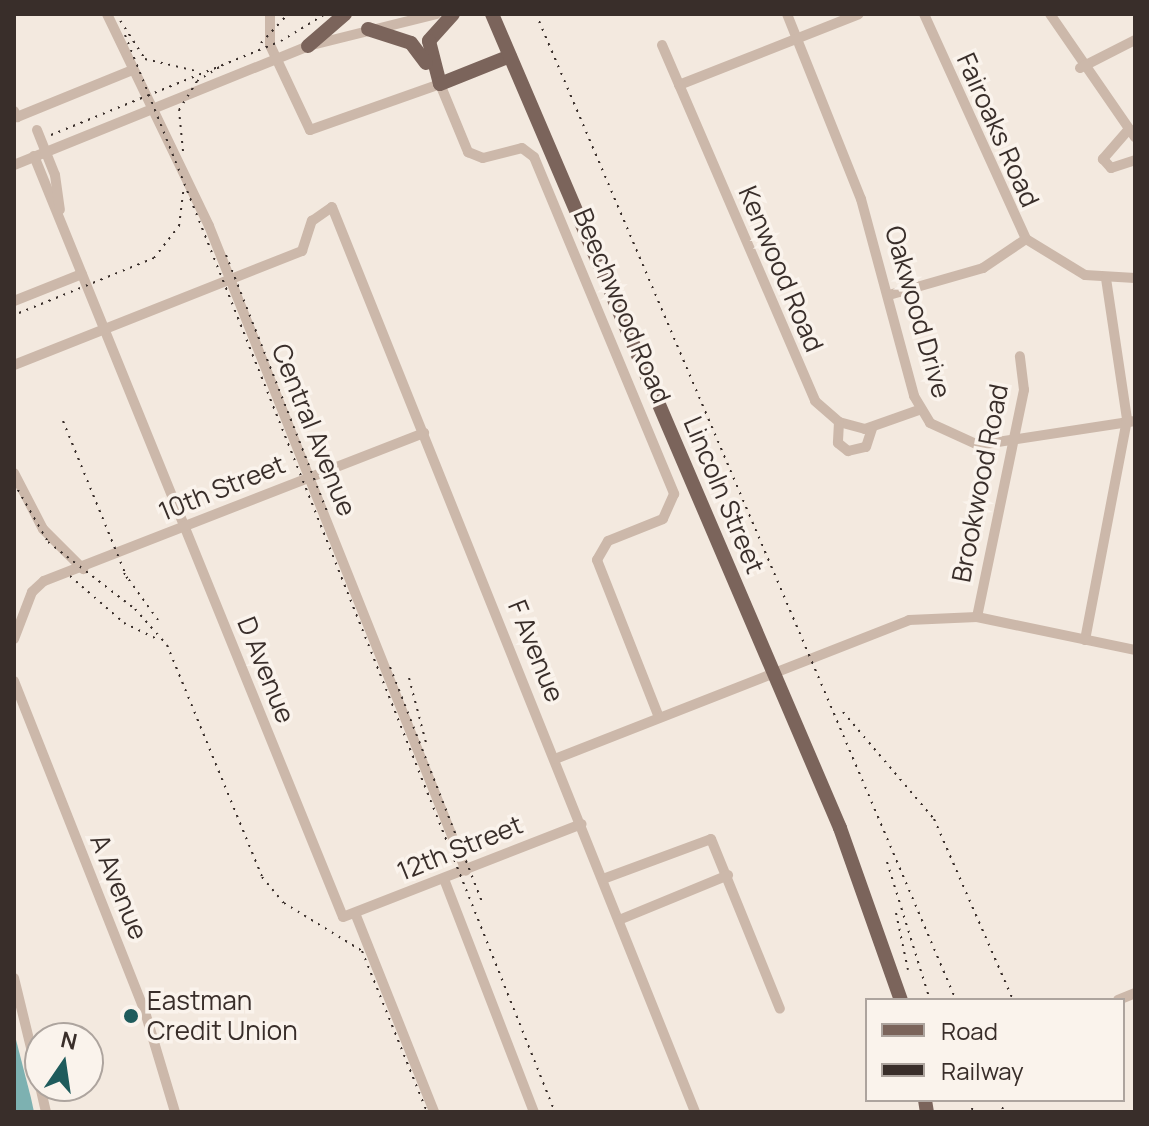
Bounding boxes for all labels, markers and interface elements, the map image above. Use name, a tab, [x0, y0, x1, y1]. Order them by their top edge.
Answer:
street label: Fairoaks Road	[950, 48, 1046, 212]
street label: Kenwood Road	[732, 181, 830, 357]
street label: Beechwood Road	[567, 204, 677, 408]
street label: Oakwood Drive	[879, 222, 957, 402]
street label: Central Avenue	[265, 339, 363, 521]
street label: Brookwood Road	[945, 381, 1015, 585]
street label: Lincoln Street	[677, 412, 771, 578]
street label: 10th Street	[154, 449, 290, 527]
street label: F Avenue	[501, 595, 571, 707]
street label: D Avenue	[231, 612, 301, 728]
street label: 12th Street	[393, 809, 527, 887]
street label: A Avenue	[84, 830, 154, 944]
place label: Eastman Credit Union	[147, 985, 298, 1046]
legend	[865, 998, 1125, 1102]
marker: Eastman Credit Union	[122, 1007, 140, 1025]
text: Road	[941, 1014, 998, 1047]
north arrow	[24, 1022, 104, 1102]
text: N	[58, 1024, 80, 1057]
text: Railway	[941, 1054, 1024, 1087]

